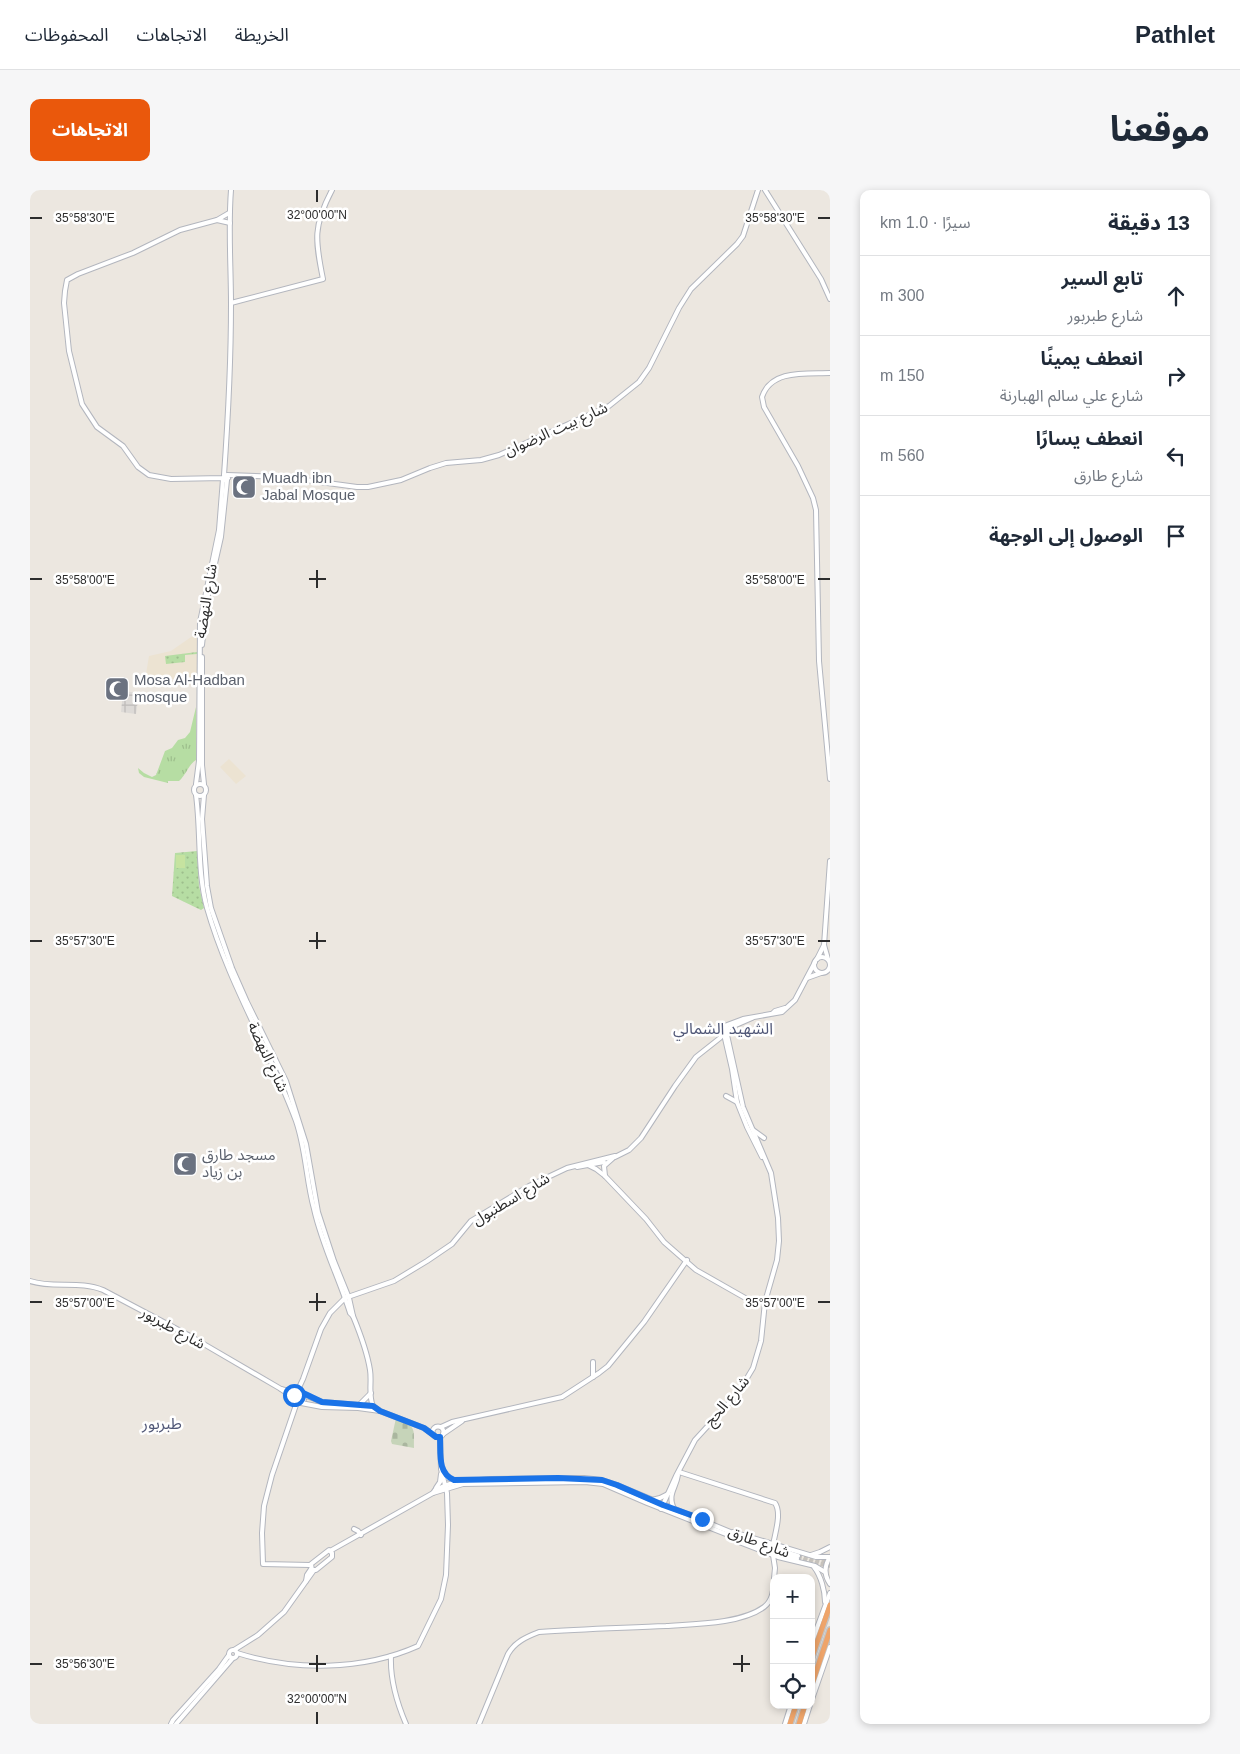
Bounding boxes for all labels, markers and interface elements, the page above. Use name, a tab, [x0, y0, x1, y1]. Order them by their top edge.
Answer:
text: Pathlet	[1135, 21, 1215, 48]
text: المحفوظات	[25, 25, 109, 45]
text: الاتجاهات	[137, 25, 207, 45]
text: الخريطة	[235, 25, 289, 45]
button: الاتجاهات	[30, 99, 150, 161]
text: موقعنا	[1110, 109, 1210, 148]
text: 32°00'00"N	[287, 208, 347, 222]
text: 35°58'30"E	[55, 211, 115, 225]
text: 35°58'30"E	[745, 211, 805, 225]
text: 13 دقيقة	[1108, 211, 1190, 234]
text: سيرًا · 1.0 km	[880, 214, 971, 231]
text: تابع السير	[1061, 268, 1143, 289]
icon: ahead	[1162, 282, 1190, 310]
text: 300 m	[880, 287, 924, 304]
text: شارع طبربور	[1067, 307, 1143, 324]
text: انعطف يمينًا	[1041, 348, 1143, 369]
icon: right	[1162, 362, 1190, 390]
text: 150 m	[880, 367, 924, 384]
text: شارع علي سالم الهبارنة	[1000, 387, 1143, 404]
street label: شارع بيت الرضوان	[502, 398, 612, 463]
text: انعطف يسارًا	[1036, 428, 1143, 449]
icon: left	[1162, 442, 1190, 470]
text: 560 m	[880, 447, 924, 464]
text: شارع طارق	[1074, 467, 1143, 484]
place label: Muadh ibn Jabal Mosque	[262, 469, 355, 503]
mosque icon: Muadh ibn Jabal Mosque	[231, 474, 257, 500]
icon: arrive	[1162, 522, 1190, 550]
text: الوصول إلى الوجهة	[989, 525, 1143, 546]
street label: شارع النهضة	[191, 562, 224, 640]
text: 35°58'00"E	[55, 573, 115, 587]
text: 35°58'00"E	[745, 573, 805, 587]
place label: Mosa Al-Hadban mosque	[134, 671, 245, 705]
mosque icon: Mosa Al-Hadban mosque	[104, 676, 130, 702]
text: 35°57'30"E	[55, 934, 115, 948]
text: 35°57'30"E	[745, 934, 805, 948]
street label: شارع النهضة	[241, 1019, 292, 1096]
district label: الشهيد الشمالي	[673, 1020, 773, 1041]
place label: مسجد طارق بن زياد	[202, 1146, 276, 1181]
mosque icon: مسجد طارق بن زياد	[172, 1151, 198, 1177]
street label: شارع اسطنبول	[469, 1169, 555, 1232]
text: 35°57'00"E	[55, 1296, 115, 1310]
text: 35°57'00"E	[745, 1296, 805, 1310]
street label: شارع طبربور	[135, 1302, 209, 1356]
street label: شارع الحج	[701, 1372, 756, 1432]
route start	[283, 1384, 306, 1407]
district label: طبربور	[141, 1415, 182, 1433]
route end	[691, 1508, 714, 1531]
street label: شارع طارق	[725, 1522, 793, 1564]
map controls	[770, 1574, 815, 1709]
button: +	[770, 1574, 815, 1619]
button: −	[770, 1619, 815, 1664]
text: 35°56'30"E	[55, 1657, 115, 1671]
button: locate	[770, 1664, 815, 1709]
text: 32°00'00"N	[287, 1692, 347, 1706]

